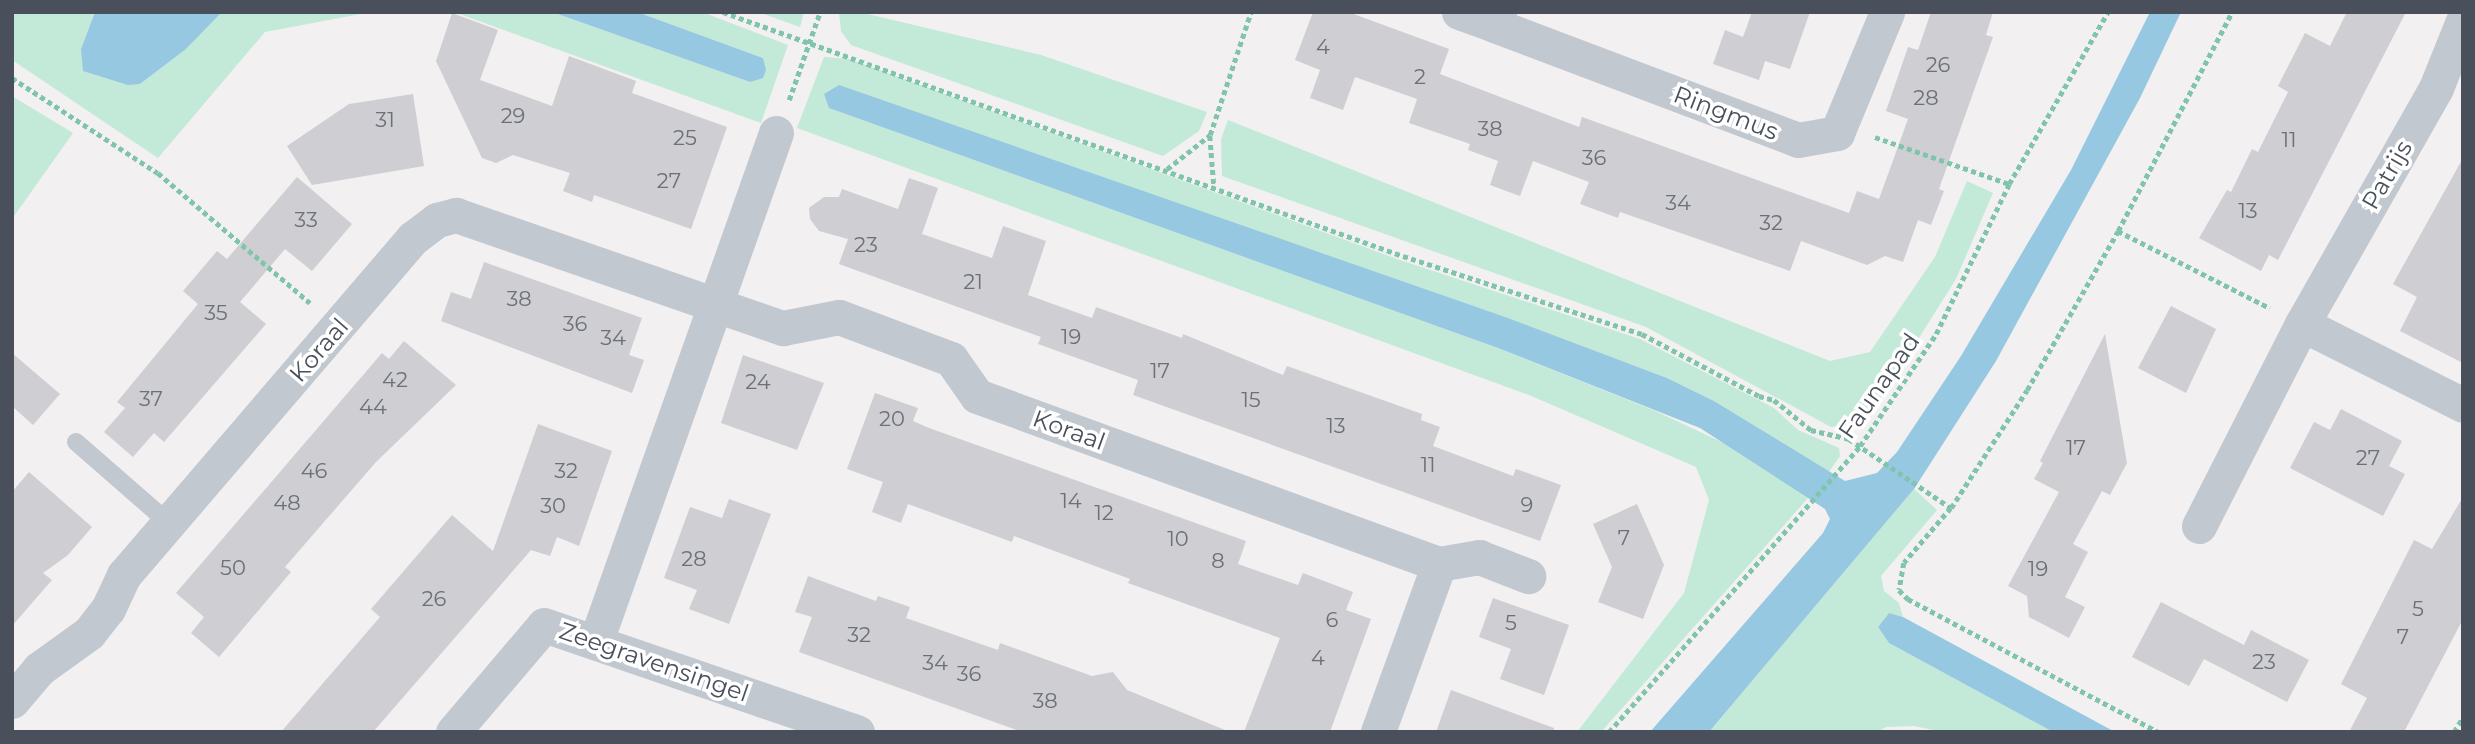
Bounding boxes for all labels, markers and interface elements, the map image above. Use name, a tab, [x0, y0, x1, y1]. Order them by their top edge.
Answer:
house number: 4	[1316, 34, 1330, 60]
house number: 26	[1926, 52, 1950, 78]
house number: 2	[1414, 64, 1426, 90]
street label: Ringmus	[1670, 80, 1782, 146]
house number: 28	[1913, 85, 1939, 111]
house number: 29	[501, 103, 525, 129]
house number: 31	[375, 107, 395, 133]
house number: 38	[1477, 116, 1503, 142]
house number: 25	[673, 125, 697, 151]
house number: 11	[2281, 127, 2297, 153]
street label: Patrijs	[2356, 135, 2418, 215]
house number: 36	[1582, 145, 1606, 171]
house number: 27	[657, 168, 681, 194]
house number: 34	[1665, 190, 1691, 216]
house number: 13	[2238, 198, 2258, 224]
house number: 33	[294, 207, 318, 233]
house number: 32	[1759, 210, 1783, 236]
house number: 23	[854, 232, 878, 258]
house number: 21	[963, 269, 983, 295]
house number: 38	[506, 286, 532, 312]
house number: 35	[204, 300, 228, 326]
house number: 36	[563, 311, 587, 337]
street label: Koraal	[284, 312, 354, 388]
house number: 19	[1061, 324, 1081, 350]
house number: 34	[600, 325, 626, 351]
street label: Faunapad	[1832, 328, 1926, 444]
house number: 17	[1150, 358, 1170, 384]
house number: 42	[382, 367, 408, 393]
house number: 24	[745, 369, 771, 395]
house number: 37	[139, 386, 163, 412]
house number: 15	[1241, 387, 1261, 413]
house number: 44	[359, 394, 387, 420]
street label: Koraal	[1029, 404, 1109, 456]
house number: 20	[879, 406, 905, 432]
house number: 13	[1326, 413, 1346, 439]
house number: 17	[2066, 435, 2086, 461]
house number: 27	[2356, 445, 2380, 471]
house number: 11	[1420, 452, 1436, 478]
house number: 46	[301, 458, 327, 484]
house number: 32	[554, 458, 578, 484]
house number: 14	[1060, 488, 1082, 514]
house number: 48	[273, 490, 301, 516]
house number: 9	[1521, 492, 1533, 518]
house number: 30	[540, 493, 566, 519]
house number: 12	[1094, 500, 1114, 526]
house number: 7	[1618, 525, 1630, 551]
house number: 10	[1167, 526, 1189, 552]
house number: 28	[681, 546, 707, 572]
house number: 8	[1211, 548, 1225, 574]
house number: 50	[220, 555, 246, 581]
house number: 19	[2028, 556, 2048, 582]
house number: 26	[422, 586, 446, 612]
house number: 5	[2412, 596, 2424, 622]
house number: 6	[1326, 607, 1338, 633]
house number: 5	[1505, 610, 1517, 636]
street label: Zeegravensingel	[556, 616, 752, 708]
house number: 32	[847, 622, 871, 648]
house number: 7	[2397, 624, 2409, 650]
house number: 4	[1311, 645, 1325, 671]
house number: 23	[2252, 649, 2276, 675]
house number: 34	[922, 650, 948, 676]
house number: 36	[957, 661, 981, 687]
house number: 38	[1032, 688, 1058, 714]

